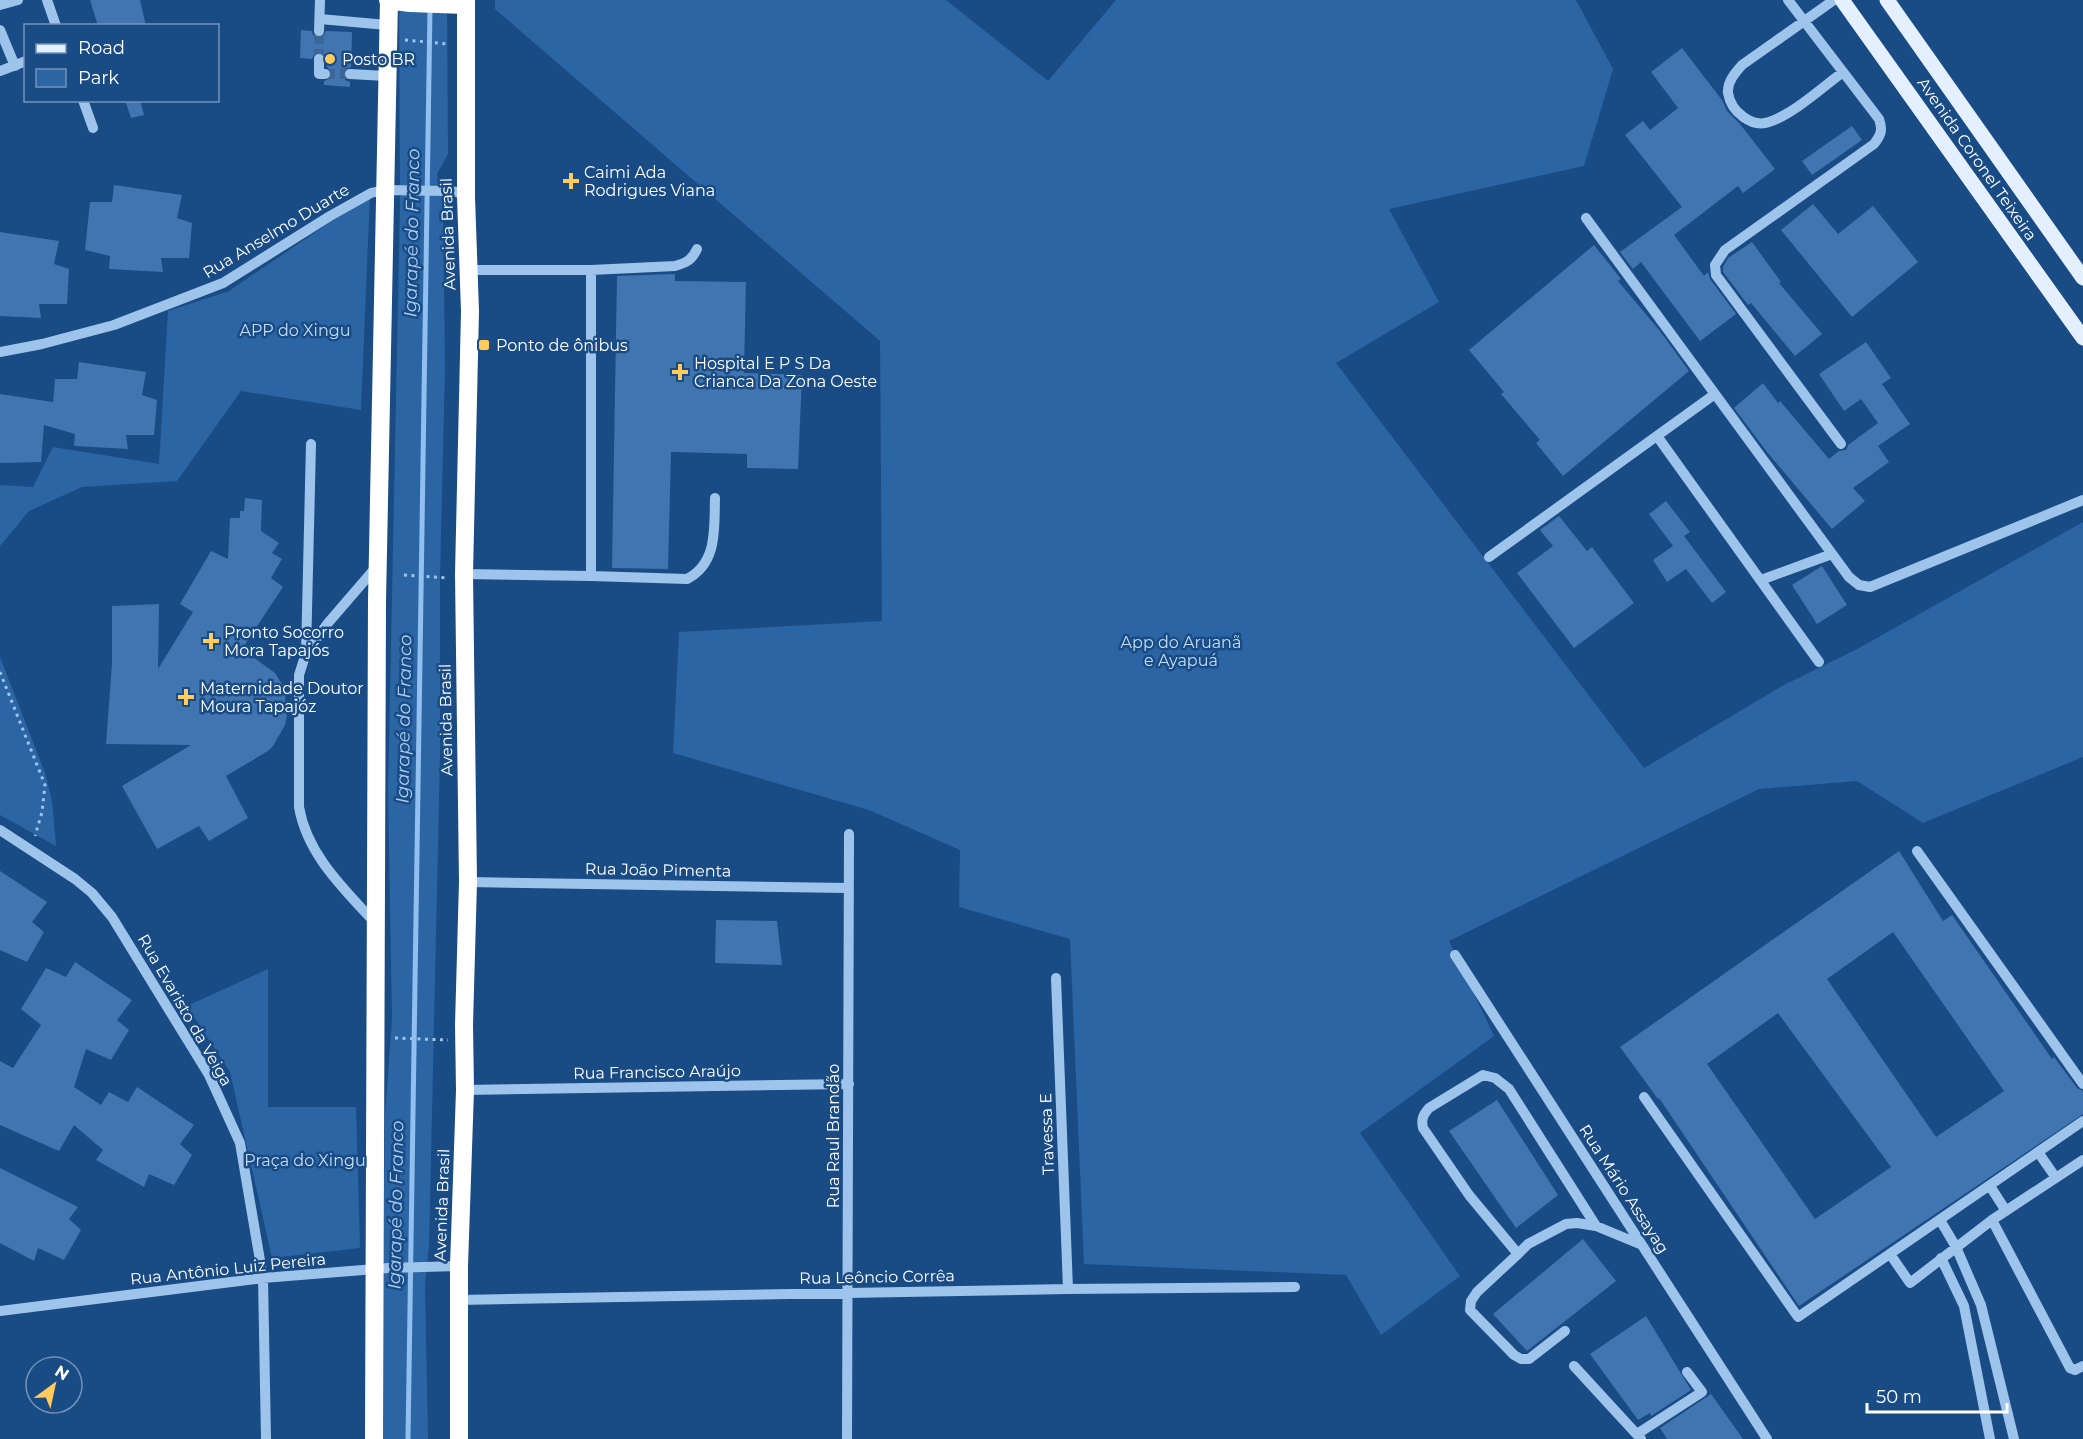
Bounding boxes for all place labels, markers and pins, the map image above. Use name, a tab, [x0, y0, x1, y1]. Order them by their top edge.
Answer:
place label: Posto BR	[342, 50, 415, 69]
marker: Posto BR	[323, 52, 337, 66]
place label: Caimi Ada Rodrigues Viana	[584, 163, 715, 200]
marker: Caimi Ada Rodrigues Viana	[562, 172, 580, 190]
place label: Ponto de ônibus	[496, 336, 628, 355]
marker: Ponto de ônibus	[477, 338, 491, 352]
place label: Hospital E P S Da Crianca Da Zona Oeste	[694, 354, 877, 391]
marker: Hospital E P S Da Crianca Da Zona Oeste	[671, 363, 689, 381]
place label: Pronto Socorro Mora Tapajós	[224, 623, 344, 660]
marker: Pronto Socorro Mora Tapajós	[202, 632, 220, 650]
place label: Maternidade Doutor Moura Tapajóz	[200, 679, 364, 716]
marker: Maternidade Doutor Moura Tapajóz	[177, 688, 195, 706]

